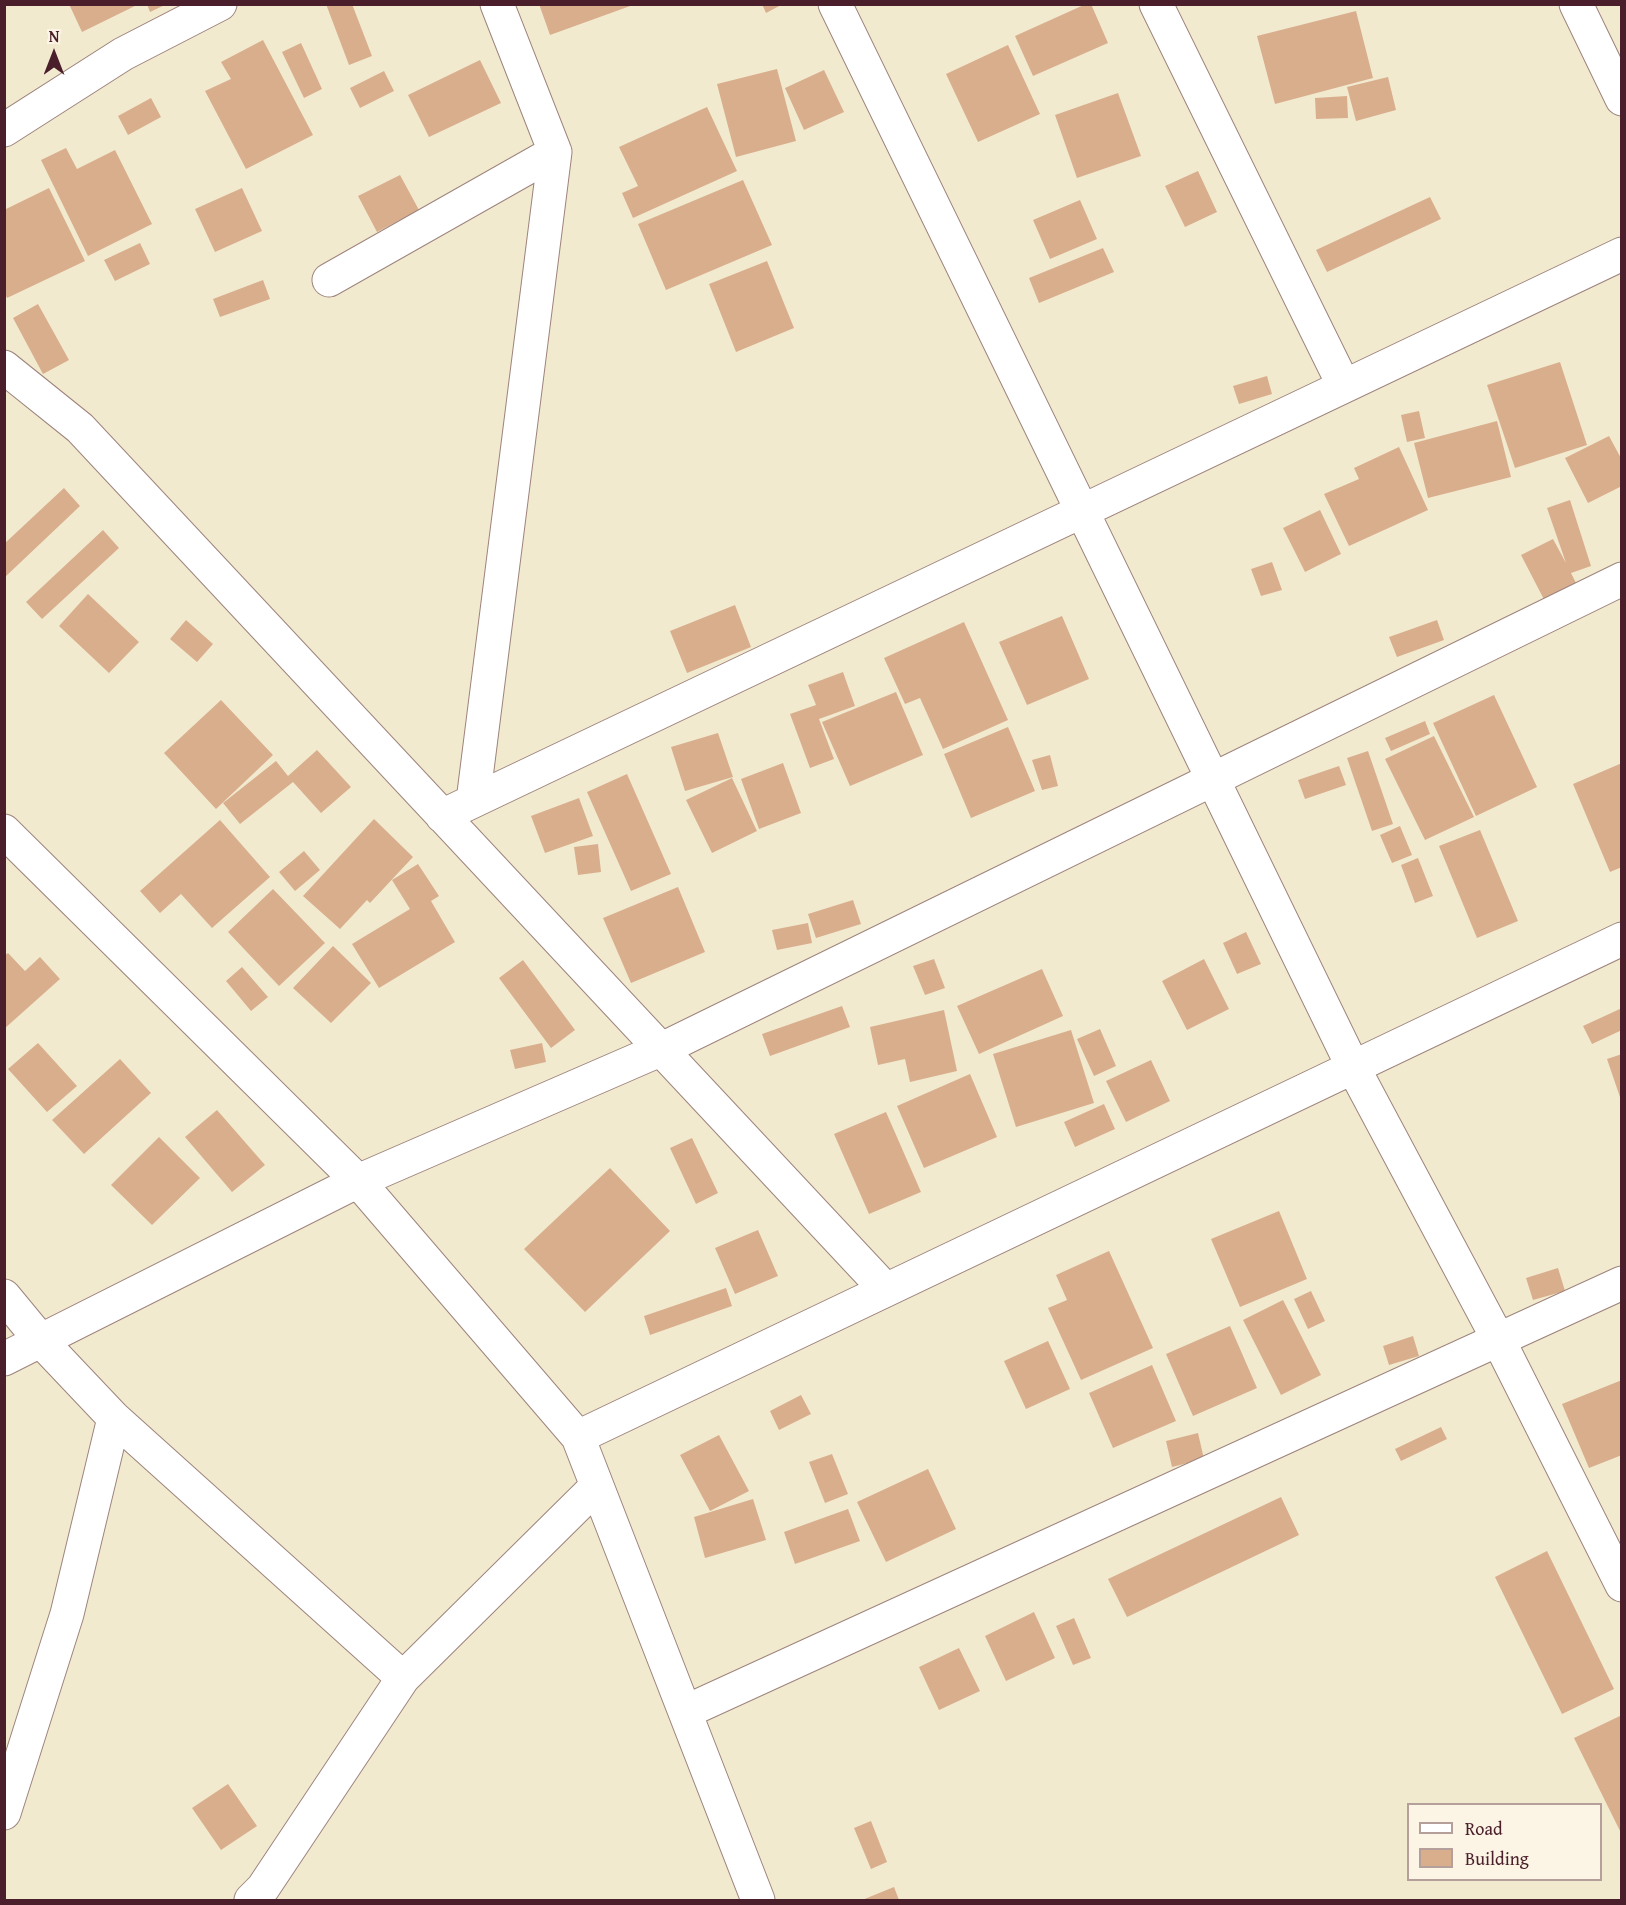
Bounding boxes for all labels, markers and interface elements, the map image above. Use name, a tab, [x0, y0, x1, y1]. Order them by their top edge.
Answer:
north arrow	[24, 24, 84, 84]
text: N	[49, 24, 59, 48]
legend	[1407, 1803, 1602, 1881]
text: Road	[1465, 1815, 1503, 1842]
text: Building	[1465, 1845, 1529, 1872]

